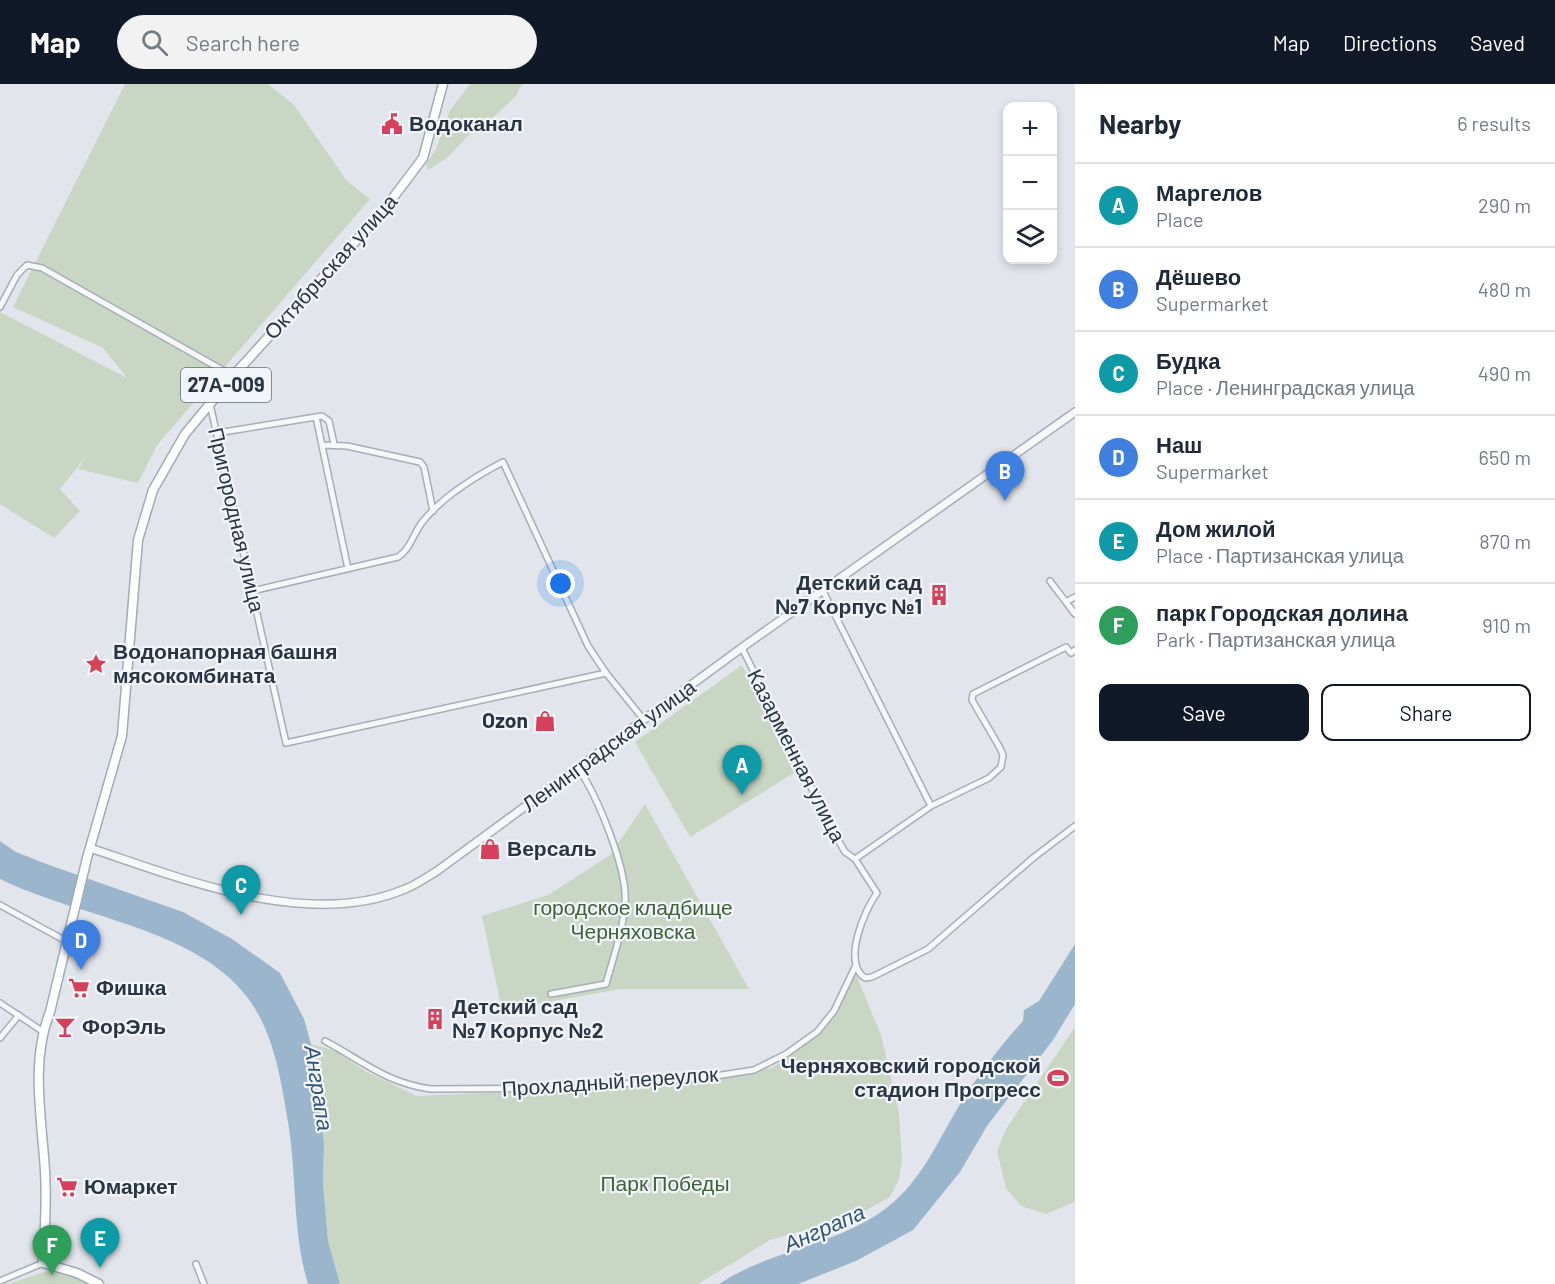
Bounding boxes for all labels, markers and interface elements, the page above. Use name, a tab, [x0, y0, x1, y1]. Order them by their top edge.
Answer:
search box	[117, 15, 537, 69]
text: Map	[30, 25, 81, 59]
icon: search	[138, 26, 171, 59]
text: Search here	[186, 29, 300, 55]
text: Map	[1273, 30, 1310, 55]
text: Directions	[1343, 30, 1437, 55]
text: Saved	[1470, 30, 1525, 55]
map controls	[1003, 102, 1057, 264]
button: +	[1003, 102, 1057, 156]
text: Nearby	[1099, 108, 1181, 139]
place label: Водоканал	[409, 110, 523, 135]
text: 6 results	[1457, 111, 1531, 135]
public building icon: Водоканал	[380, 112, 404, 136]
button: −	[1003, 156, 1057, 210]
text: Маргелов	[1156, 179, 1262, 205]
street label: Октябрьская улица	[258, 188, 402, 344]
text: A	[1112, 193, 1125, 217]
text: 290 m	[1478, 193, 1531, 217]
text: Place	[1156, 207, 1204, 231]
button: layers	[1003, 210, 1057, 264]
text: Дёшево	[1156, 263, 1241, 289]
text: B	[1112, 277, 1125, 301]
text: 480 m	[1478, 277, 1531, 301]
text: Supermarket	[1156, 291, 1269, 315]
text: Будка	[1156, 347, 1220, 373]
text: C	[1112, 361, 1125, 385]
text: 490 m	[1478, 361, 1531, 385]
road number: 27А-009	[181, 368, 271, 402]
text: Place · Ленинградская улица	[1156, 375, 1415, 399]
street label: Пригородная улица	[204, 425, 271, 615]
text: Наш	[1156, 431, 1202, 457]
text: D	[1112, 445, 1125, 469]
text: 650 m	[1479, 445, 1531, 469]
pin: B	[986, 452, 1024, 501]
text: Supermarket	[1156, 459, 1269, 483]
text: Дом жилой	[1156, 515, 1276, 541]
text: E	[1113, 529, 1124, 553]
text: 870 m	[1479, 529, 1531, 553]
text: Place · Партизанская улица	[1156, 543, 1404, 567]
your location	[546, 569, 575, 598]
place label: Детский сад №7 Корпус №1	[775, 569, 922, 618]
building icon: Детский сад №7 Корпус №1	[927, 583, 951, 607]
text: парк Городская долина	[1156, 599, 1408, 625]
text: F	[1113, 613, 1124, 637]
text: 910 m	[1482, 613, 1531, 637]
text: Park · Партизанская улица	[1156, 627, 1395, 651]
place label: Водонапорная башня мясокомбината	[113, 638, 338, 687]
place icon: Водонапорная башня мясокомбината	[84, 652, 108, 676]
street label: Казарменная улица	[743, 665, 852, 846]
street label: Ленинградская улица	[516, 673, 700, 816]
button: Save	[1099, 684, 1309, 741]
button: Share	[1321, 684, 1531, 741]
place label: Ozon	[482, 707, 528, 732]
shop icon: Ozon	[533, 709, 557, 733]
pin: A	[722, 746, 762, 795]
place label: Версаль	[507, 835, 597, 860]
shop icon: Версаль	[478, 837, 502, 861]
pin: C	[222, 866, 260, 915]
park label: городское кладбище Черняховска	[533, 894, 733, 943]
pin: D	[62, 920, 100, 970]
place label: Фишка	[96, 974, 167, 999]
supermarket icon: Фишка	[67, 976, 91, 1000]
place label: Детский сад №7 Корпус №2	[452, 993, 603, 1042]
building icon: Детский сад №7 Корпус №2	[423, 1007, 447, 1031]
place label: ФорЭль	[82, 1013, 166, 1038]
bar icon: ФорЭль	[53, 1015, 77, 1039]
water label: Анграпа	[299, 1041, 340, 1133]
place label: Черняховский городской стадион Прогресс	[781, 1052, 1041, 1101]
street label: Прохладный переулок	[501, 1060, 720, 1101]
sports icon: Черняховский городской стадион Прогресс	[1046, 1066, 1070, 1090]
park label: Парк Победы	[601, 1170, 729, 1195]
place label: Юмаркет	[84, 1173, 178, 1198]
supermarket icon: Юмаркет	[55, 1175, 79, 1199]
water label: Анграпа	[777, 1198, 869, 1258]
pin: E	[80, 1218, 120, 1268]
pin: F	[32, 1226, 72, 1275]

